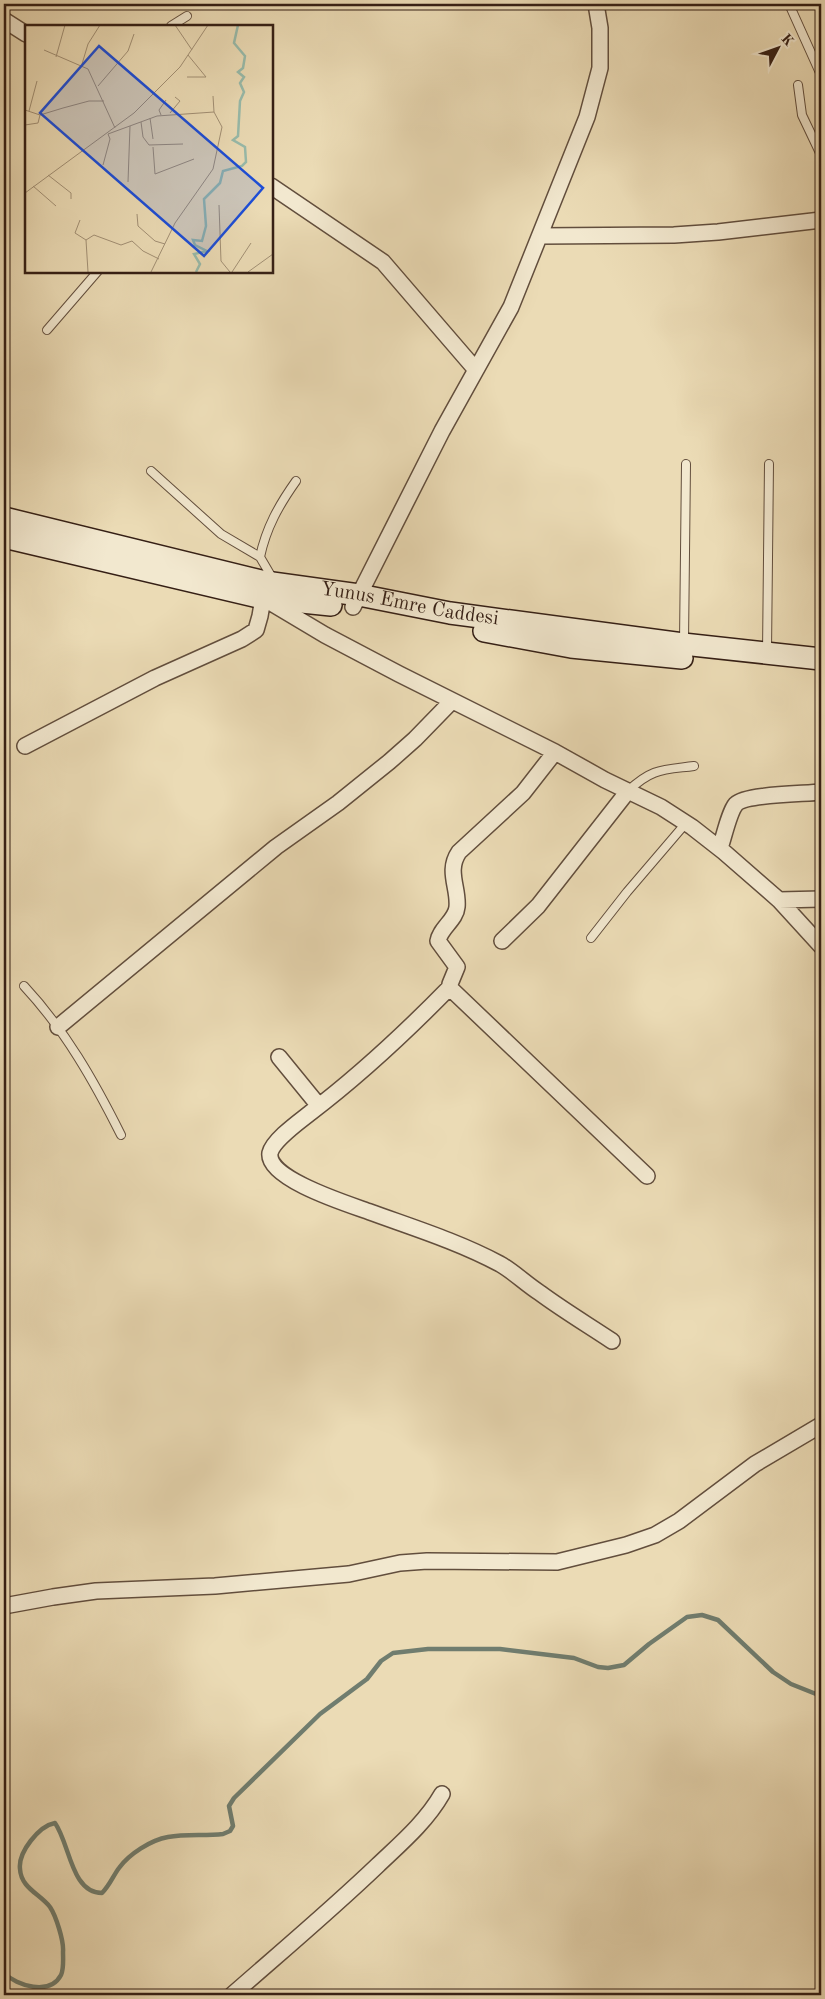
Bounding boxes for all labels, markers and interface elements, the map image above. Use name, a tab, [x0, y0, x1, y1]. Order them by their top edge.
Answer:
north arrow	[752, 22, 802, 72]
inset map	[25, 25, 272, 272]
text: K	[778, 31, 796, 49]
street label: Yunus Emre Caddesi	[319, 580, 500, 629]

